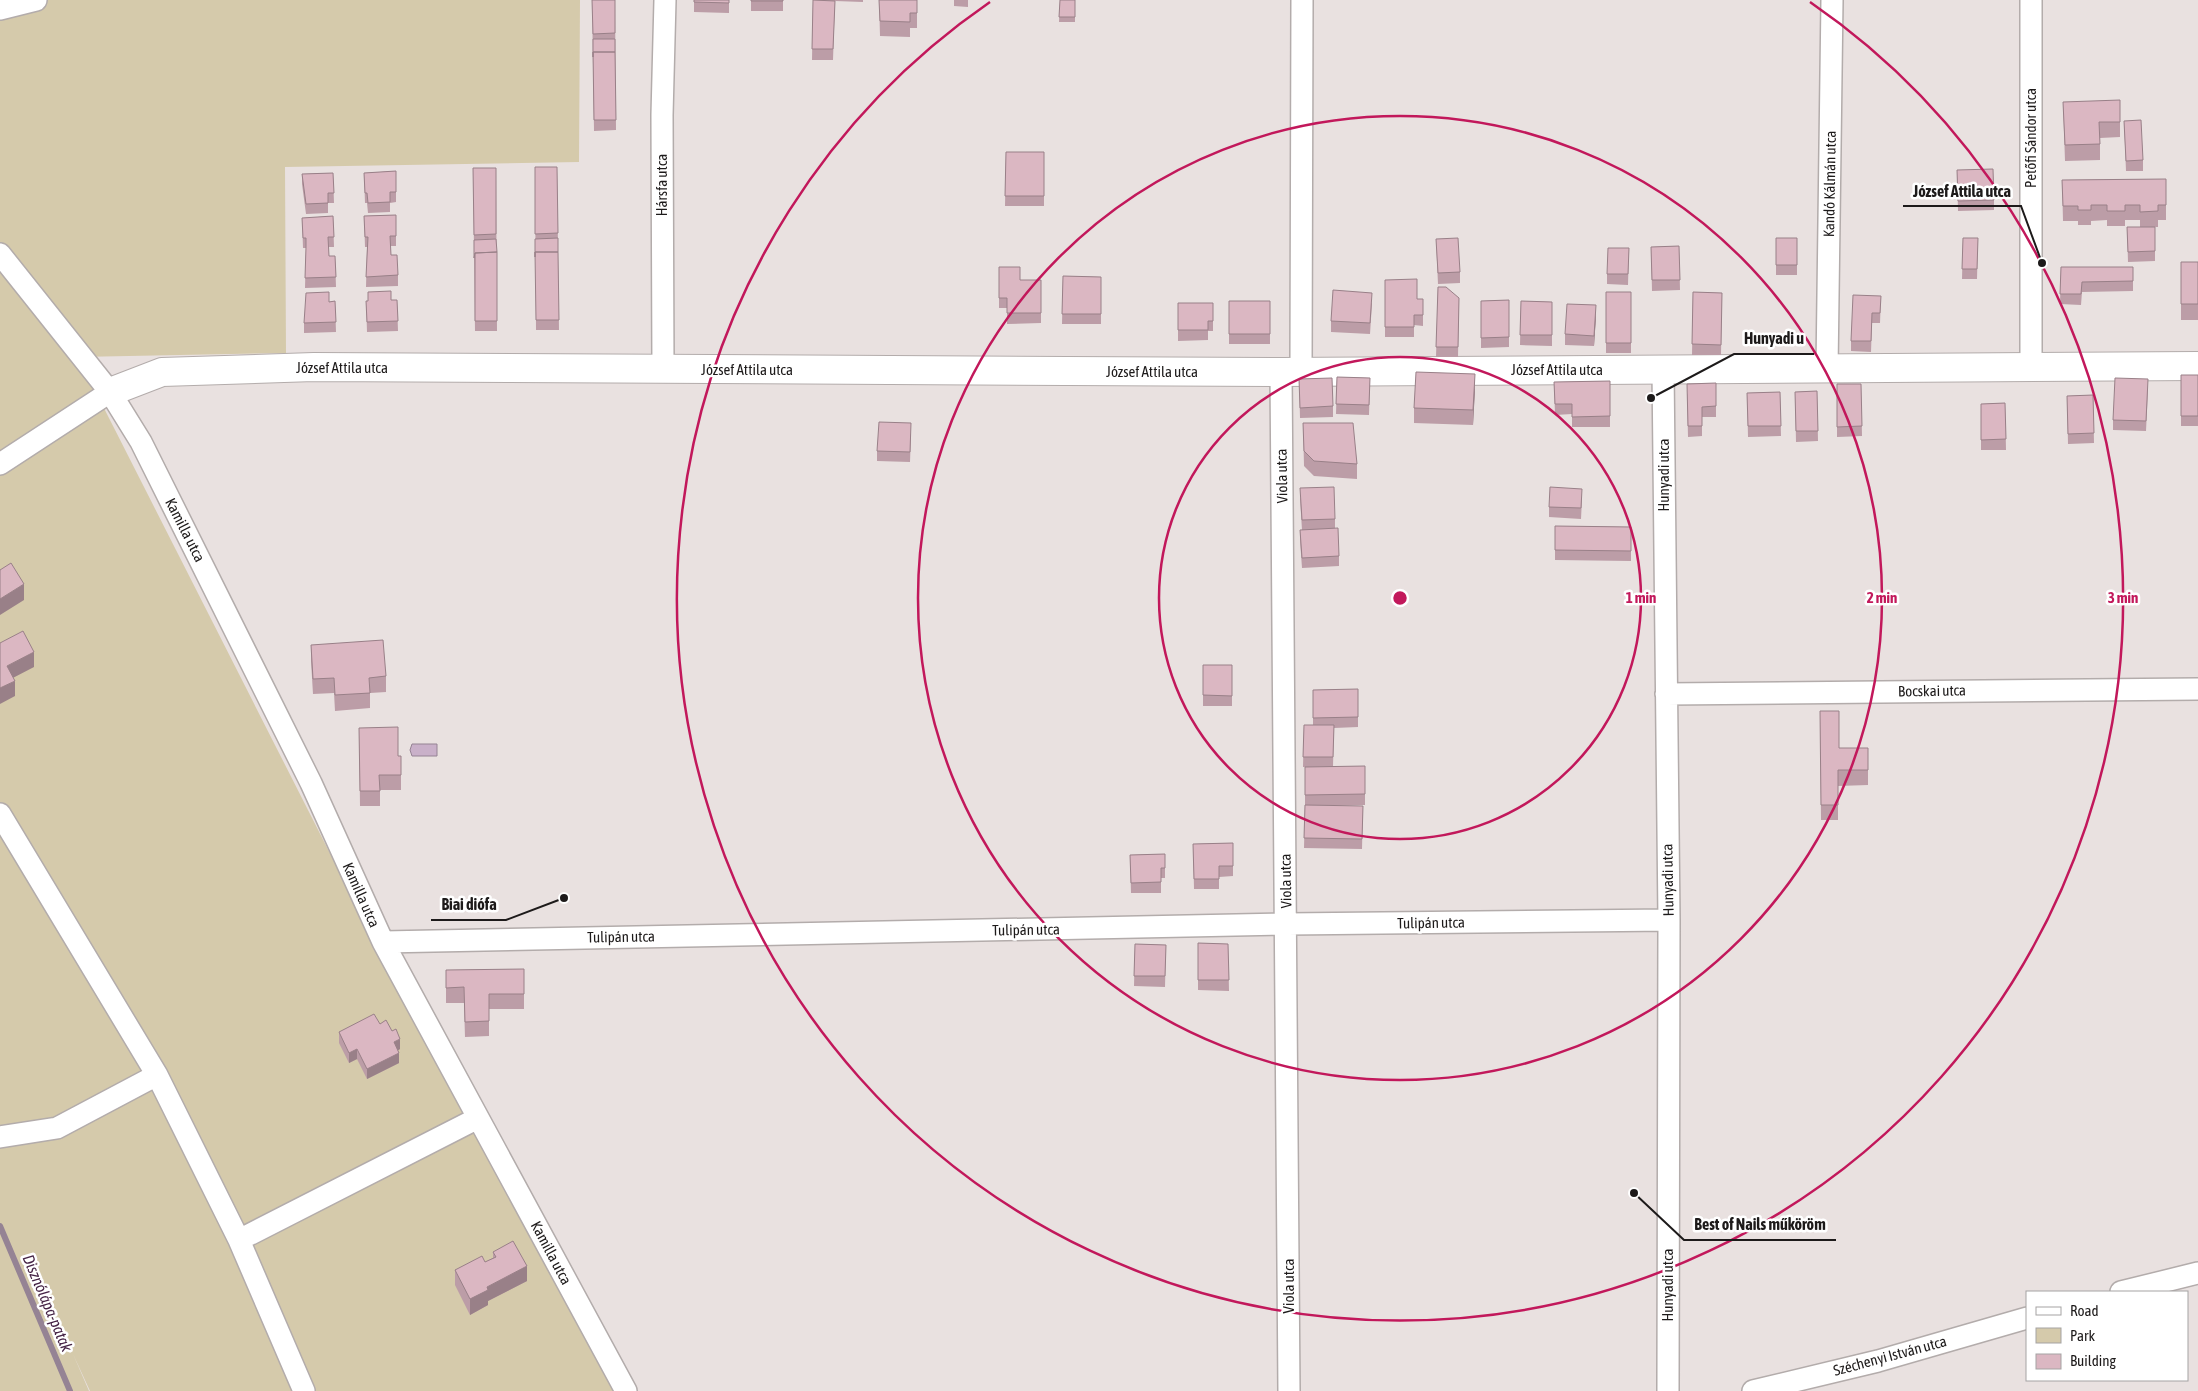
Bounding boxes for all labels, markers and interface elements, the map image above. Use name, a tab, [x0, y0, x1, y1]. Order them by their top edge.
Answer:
street label: Petőfi Sándor utca	[2022, 88, 2039, 188]
street label: Kandó Kálmán utca	[1820, 131, 1839, 237]
street label: Hársfa utca	[653, 154, 670, 216]
callout: József Attila utca	[1903, 175, 2021, 206]
text: József Attila utca	[1912, 182, 2011, 200]
callout: Hunyadi u	[1734, 323, 1814, 354]
text: Hunyadi u	[1744, 329, 1804, 347]
street label: József Attila utca	[296, 359, 388, 376]
street label: József Attila utca	[701, 361, 793, 378]
street label: József Attila utca	[1511, 361, 1603, 378]
street label: József Attila utca	[1106, 363, 1198, 380]
street label: Hunyadi utca	[1655, 439, 1672, 511]
street label: Viola utca	[1273, 448, 1290, 504]
street label: Kamilla utca	[162, 495, 209, 564]
centre of rings	[1391, 589, 1409, 607]
text: 1 min	[1626, 589, 1656, 606]
text: 2 min	[1867, 589, 1897, 606]
text: 3 min	[2108, 589, 2138, 606]
street label: Bocskai utca	[1898, 681, 1966, 700]
street label: Hunyadi utca	[1658, 843, 1677, 917]
street label: Viola utca	[1277, 853, 1294, 909]
street label: Kamilla utca	[340, 860, 383, 930]
callout: Biai diófa	[431, 889, 506, 920]
text: Biai diófa	[441, 895, 497, 913]
street label: Tulipán utca	[1397, 913, 1465, 932]
street label: Tulipán utca	[992, 920, 1060, 939]
street label: Tulipán utca	[587, 927, 655, 946]
callout: Best of Nails műköröm	[1684, 1209, 1836, 1240]
text: Best of Nails műköröm	[1694, 1215, 1826, 1233]
street label: Kamilla utca	[528, 1218, 575, 1287]
street label: Hunyadi utca	[1659, 1249, 1676, 1321]
water label: Disznólápa-patak	[19, 1252, 77, 1356]
street label: Viola utca	[1280, 1259, 1297, 1313]
legend	[2026, 1291, 2188, 1381]
text: Road	[2070, 1302, 2099, 1319]
text: Park	[2070, 1327, 2095, 1344]
street label: Széchenyi István utca	[1831, 1332, 1948, 1379]
text: Building	[2070, 1352, 2116, 1369]

